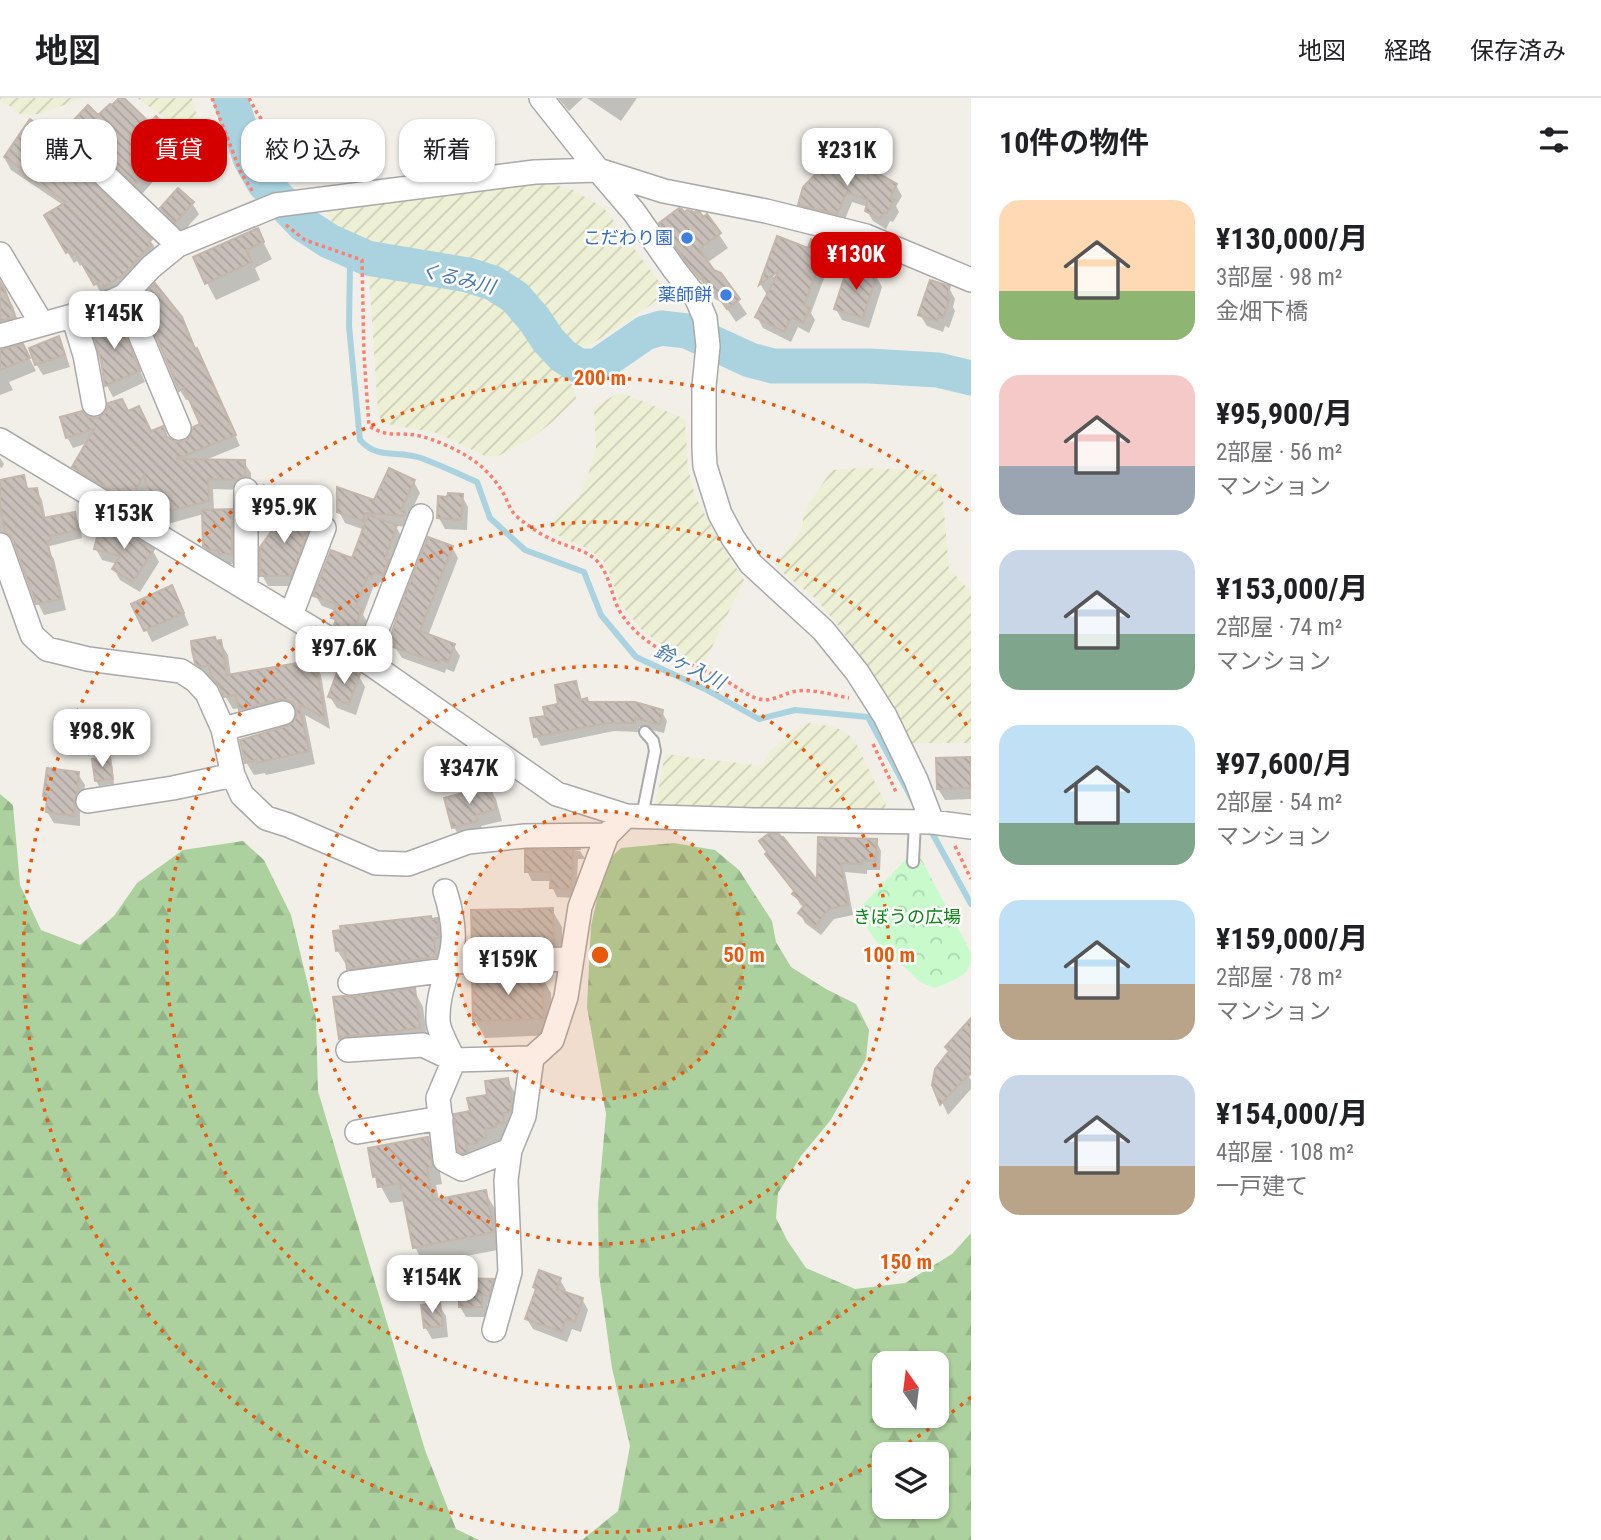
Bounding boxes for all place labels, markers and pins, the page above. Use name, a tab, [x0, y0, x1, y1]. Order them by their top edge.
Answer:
pin: ¥231K	[798, 129, 896, 188]
place label: こだわり園	[583, 227, 673, 248]
marker: こだわり園	[679, 230, 695, 246]
pin: ¥130K	[807, 232, 905, 292]
place label: 薬師餅	[658, 284, 712, 305]
marker: 薬師餅	[718, 287, 734, 303]
pin: ¥145K	[65, 292, 163, 351]
pin: ¥95.9K	[227, 486, 341, 545]
pin: ¥153K	[75, 491, 173, 551]
pin: ¥97.6K	[287, 626, 401, 686]
pin: ¥98.9K	[45, 710, 159, 769]
pin: ¥347K	[420, 746, 518, 806]
pin: ¥159K	[459, 937, 557, 997]
centre of rings	[588, 943, 612, 967]
pin: ¥154K	[383, 1256, 481, 1315]

